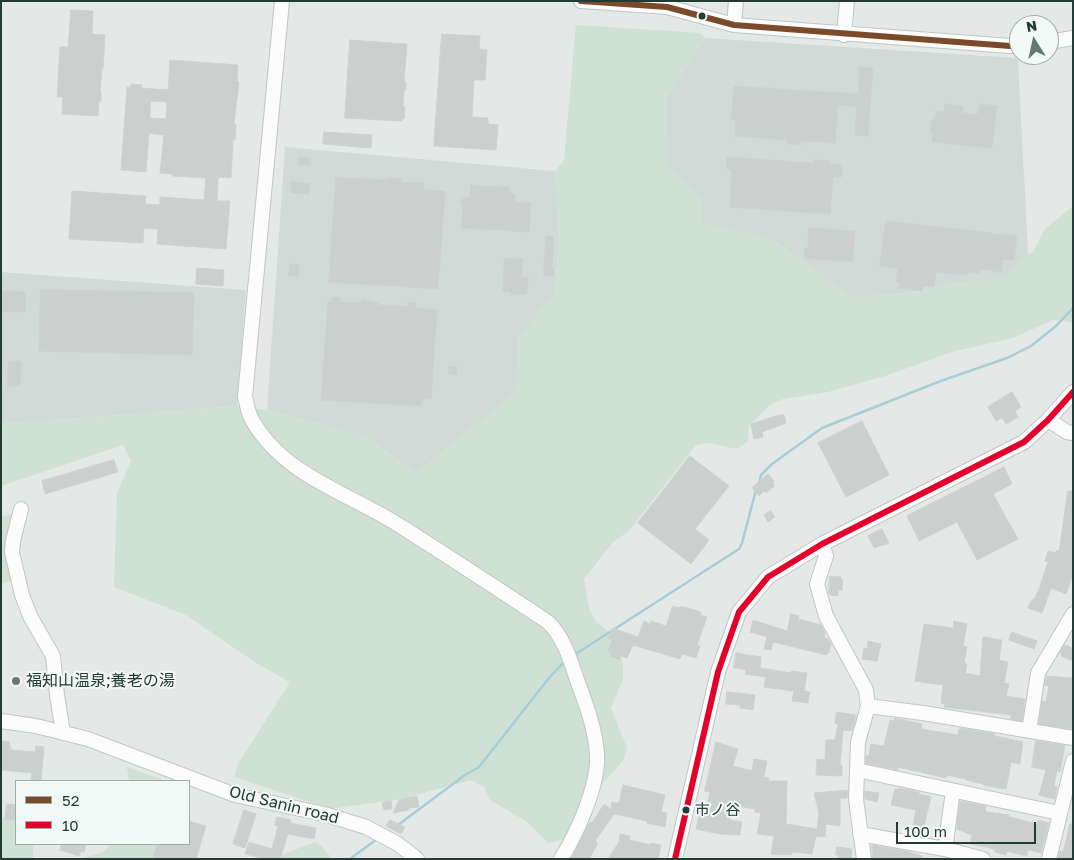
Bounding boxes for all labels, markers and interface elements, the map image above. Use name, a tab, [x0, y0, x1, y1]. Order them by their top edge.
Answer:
unlabelled marker	[697, 11, 707, 21]
north arrow	[1009, 15, 1059, 65]
text: N	[1025, 16, 1038, 35]
place label: 福知山温泉;養老の湯	[26, 671, 175, 691]
marker: 福知山温泉;養老の湯	[10, 675, 22, 687]
legend	[15, 780, 190, 845]
street label: Old Sanin road	[227, 782, 341, 828]
text: 52	[62, 791, 79, 809]
place label: 市ノ谷	[695, 801, 740, 819]
marker: 市ノ谷	[681, 805, 691, 815]
scale bar	[899, 812, 1039, 844]
text: 10	[62, 816, 79, 834]
text: 100 m	[904, 822, 947, 840]

